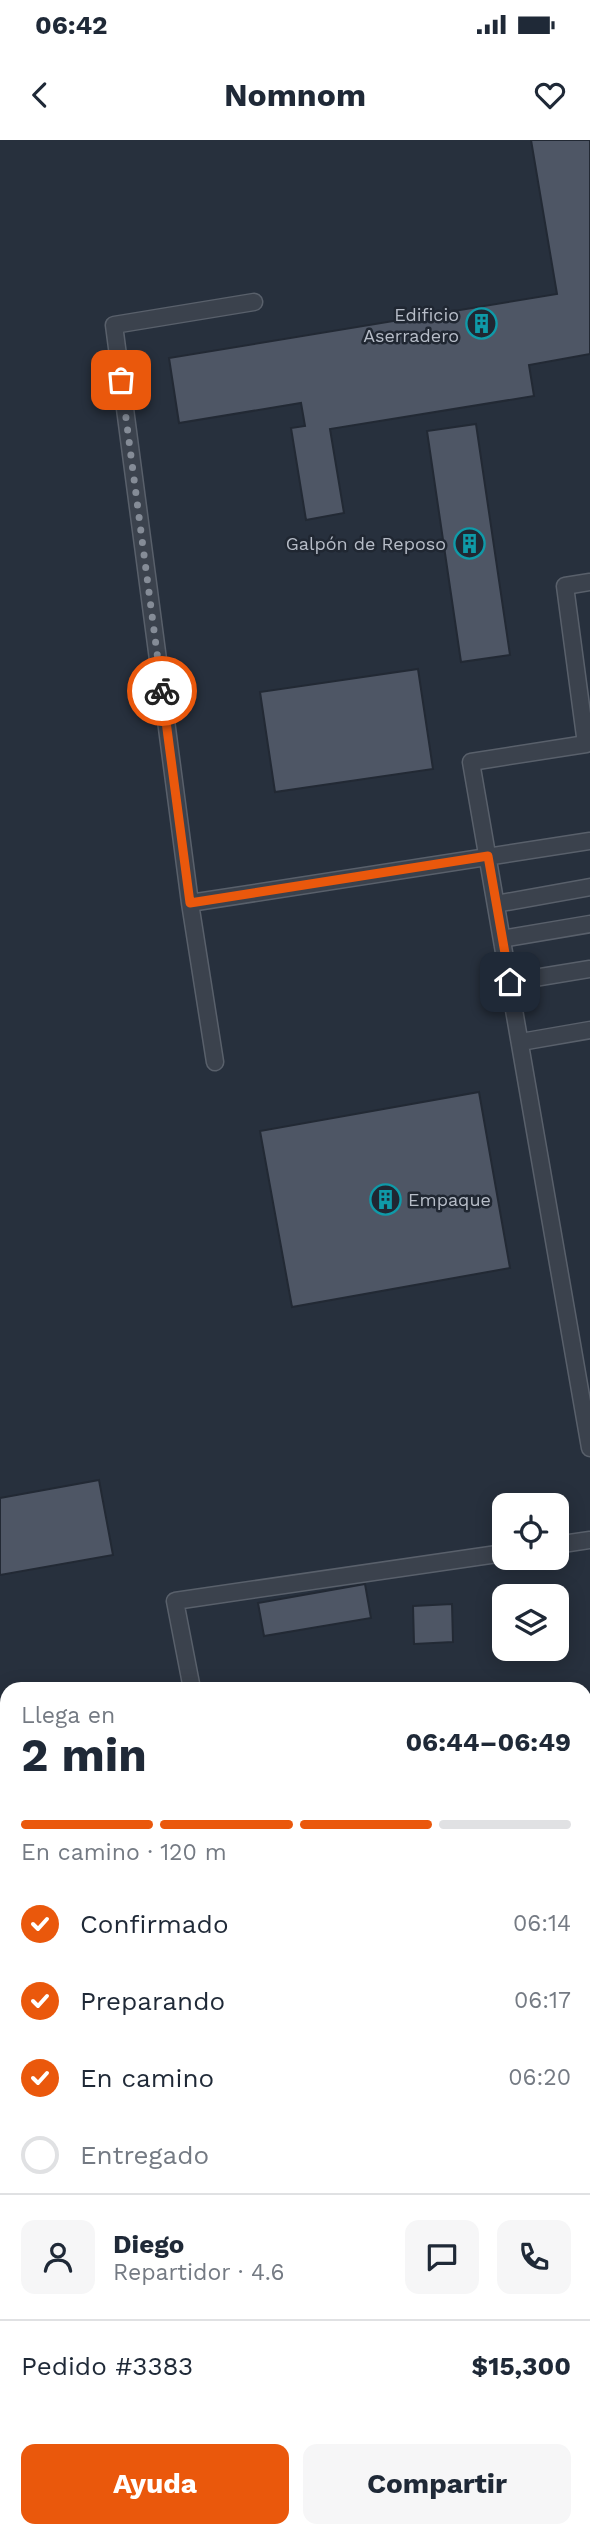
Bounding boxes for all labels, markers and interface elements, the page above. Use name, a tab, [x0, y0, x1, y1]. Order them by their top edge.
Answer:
text: 06:42	[35, 10, 108, 40]
icon: back	[21, 76, 59, 114]
text: Nomnom	[224, 76, 366, 114]
icon: heart	[531, 76, 569, 114]
place label: Edificio Aserradero	[363, 304, 459, 346]
building icon: Edificio Aserradero	[465, 307, 499, 341]
pin	[91, 350, 151, 410]
icon: bag	[102, 361, 140, 399]
building icon: Galpón de Reposo	[452, 526, 486, 560]
place label: Galpón de Reposo	[286, 533, 446, 554]
courier	[127, 656, 197, 726]
icon: bike	[143, 672, 181, 710]
pin	[480, 952, 540, 1012]
icon: home	[491, 963, 529, 1001]
building icon: Empaque	[368, 1182, 402, 1216]
place label: Empaque	[408, 1189, 491, 1210]
map controls	[492, 1493, 569, 1661]
button: locate	[492, 1493, 569, 1570]
button: layers	[492, 1584, 569, 1661]
text: Llega en	[21, 1702, 115, 1729]
text: 06:44–06:49	[405, 1727, 571, 1757]
text: 2 min	[21, 1728, 147, 1782]
text: En camino · 120 m	[21, 1839, 227, 1866]
icon: check	[21, 1905, 59, 1943]
text: Confirmado	[80, 1909, 229, 1939]
text: 06:14	[513, 1910, 571, 1937]
icon: check	[21, 1982, 59, 2020]
text: Preparando	[80, 1986, 225, 2016]
text: 06:17	[514, 1987, 571, 2014]
icon: check	[21, 2059, 59, 2097]
text: En camino	[80, 2063, 214, 2093]
text: 06:20	[508, 2064, 571, 2091]
text: Entregado	[80, 2140, 209, 2170]
button: person	[21, 2220, 95, 2294]
button: chat	[405, 2220, 479, 2294]
button: phone	[497, 2220, 571, 2294]
text: Diego	[113, 2229, 184, 2259]
text: Repartidor · 4.6	[113, 2259, 285, 2286]
text: Pedido #3383	[21, 2351, 193, 2381]
text: $15,300	[472, 2351, 571, 2381]
button: Ayuda	[21, 2444, 289, 2524]
button: Compartir	[303, 2444, 571, 2524]

